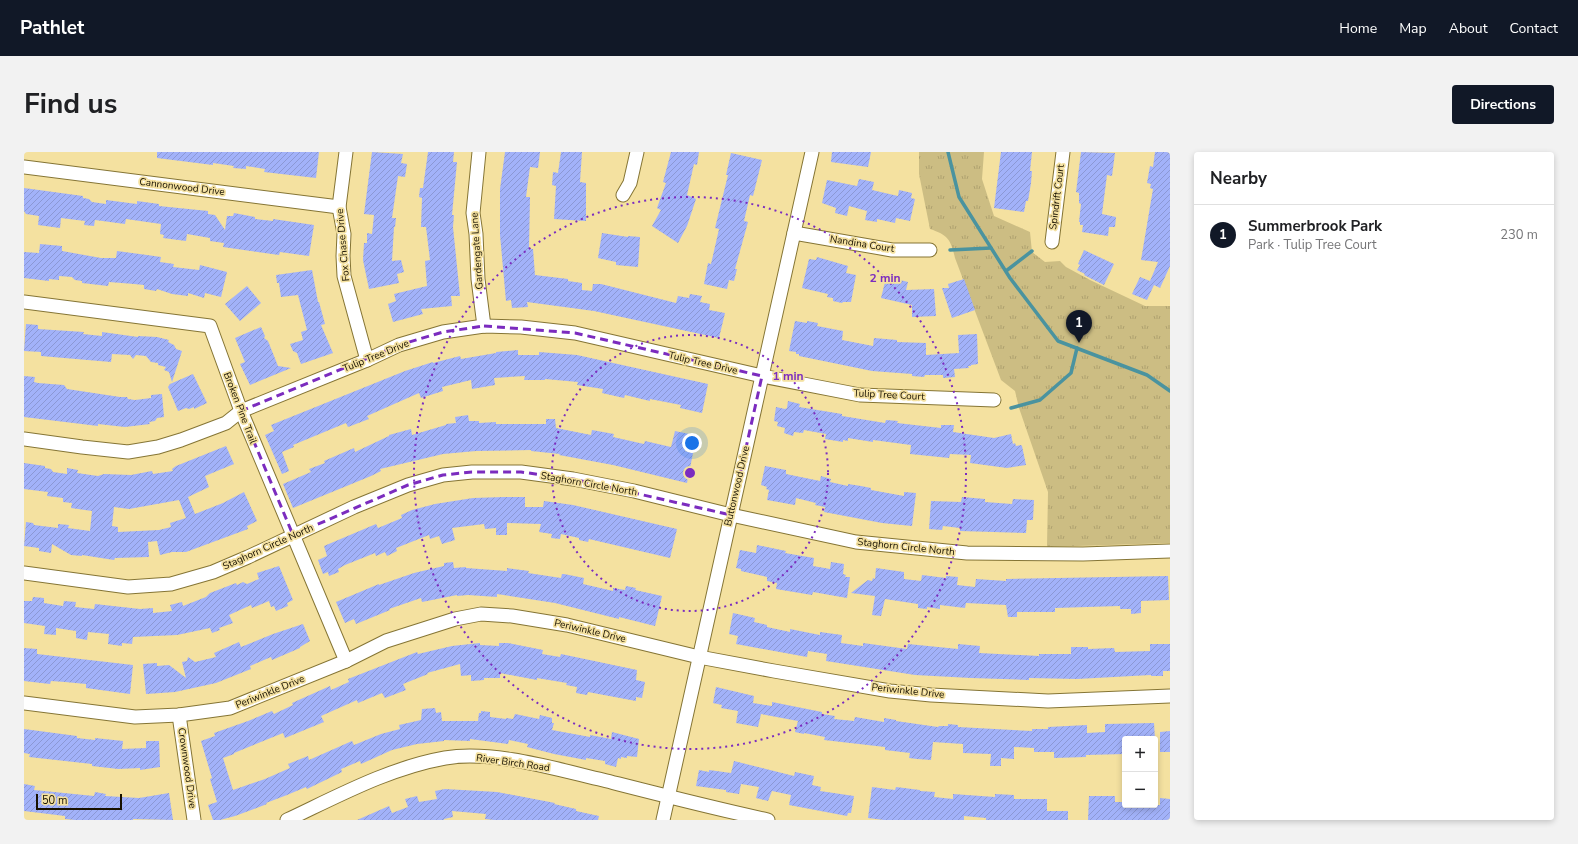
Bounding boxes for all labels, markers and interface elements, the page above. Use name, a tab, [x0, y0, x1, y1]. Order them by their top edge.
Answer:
text: Pathlet	[20, 15, 84, 41]
text: Home	[1339, 19, 1377, 38]
text: Map	[1399, 19, 1427, 38]
text: About	[1449, 19, 1488, 38]
text: Contact	[1510, 19, 1558, 38]
text: Find us	[24, 85, 118, 123]
button: Directions	[1452, 85, 1554, 124]
street label: Spindrift Court	[1046, 163, 1068, 230]
text: Nearby	[1210, 167, 1267, 190]
street label: Cannonwood Drive	[138, 175, 226, 199]
street label: Fox Chase Drive	[333, 208, 353, 282]
street label: Gardengate Lane	[467, 212, 487, 290]
text: Summerbrook Park	[1248, 216, 1382, 236]
text: 1	[1219, 226, 1227, 244]
text: 230 m	[1500, 226, 1538, 244]
street label: Nandina Court	[829, 232, 896, 256]
text: Park · Tulip Tree Court	[1248, 236, 1377, 254]
text: 2 min	[869, 270, 901, 286]
pin: 1	[1066, 310, 1092, 343]
street label: Tulip Tree Drive	[341, 336, 411, 376]
street label: Tulip Tree Drive	[667, 348, 739, 378]
text: 1 min	[772, 368, 804, 384]
street label: Broken Pine Trail	[220, 370, 260, 446]
street label: Tulip Tree Court	[853, 386, 926, 404]
your location	[682, 433, 702, 453]
street label: Buttonwood Drive	[721, 444, 753, 528]
centre of rings	[683, 466, 697, 480]
street label: Staghorn Circle North	[540, 469, 638, 499]
street label: Staghorn Circle North	[220, 521, 316, 573]
street label: Staghorn Circle North	[857, 535, 955, 559]
street label: Periwinkle Drive	[553, 616, 627, 646]
street label: Periwinkle Drive	[233, 672, 307, 712]
street label: Periwinkle Drive	[871, 680, 945, 702]
street label: Crownwood Drive	[174, 727, 200, 809]
map controls	[1122, 736, 1158, 808]
button: +	[1122, 736, 1158, 772]
street label: River Birch Road	[475, 751, 551, 775]
button: −	[1122, 772, 1158, 808]
scale bar	[36, 792, 122, 811]
text: 50 m	[42, 793, 67, 808]

